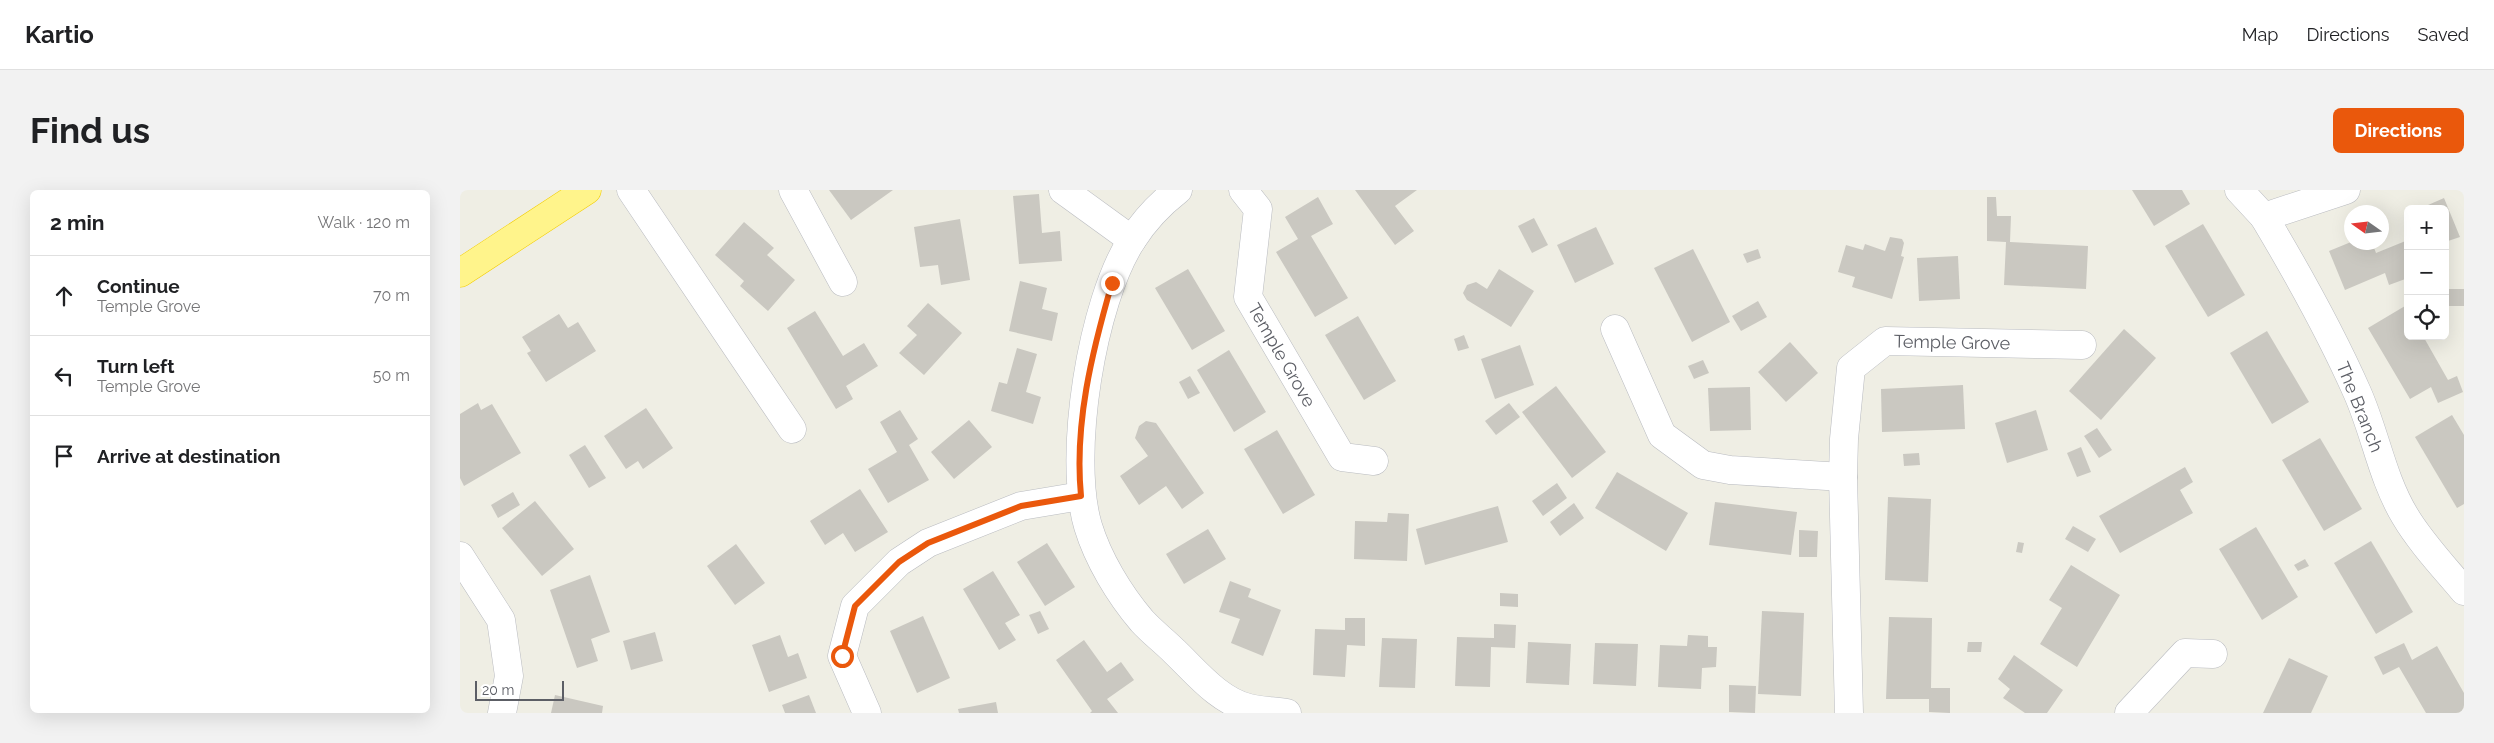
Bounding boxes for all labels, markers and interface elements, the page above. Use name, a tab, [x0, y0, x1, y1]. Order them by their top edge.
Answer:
text: Kartio	[25, 20, 94, 49]
text: Map	[2242, 24, 2278, 45]
text: Directions	[2306, 24, 2390, 45]
text: Saved	[2418, 24, 2469, 45]
button: Directions	[2333, 108, 2464, 153]
text: Find us	[30, 110, 150, 151]
north arrow	[2344, 205, 2389, 250]
map controls	[2404, 205, 2449, 340]
button: +	[2404, 205, 2449, 250]
text: 2 min	[50, 210, 104, 235]
text: Walk · 120 m	[318, 213, 410, 232]
button: −	[2404, 250, 2449, 295]
route end	[1101, 272, 1124, 295]
text: Continue	[97, 275, 180, 297]
icon: ahead	[50, 282, 78, 310]
text: 70 m	[373, 286, 410, 305]
button: locate	[2404, 295, 2449, 340]
text: Temple Grove	[97, 297, 200, 316]
street label: Temple Grove	[1244, 299, 1320, 411]
street label: Temple Grove	[1894, 330, 2011, 354]
text: Turn left	[97, 355, 174, 377]
street label: The Branch	[2332, 359, 2388, 455]
icon: left	[50, 362, 78, 390]
text: 50 m	[373, 366, 410, 385]
text: Temple Grove	[97, 377, 200, 396]
icon: arrive	[50, 442, 78, 470]
text: Arrive at destination	[97, 445, 281, 467]
route start	[831, 645, 854, 668]
scale bar	[475, 678, 564, 701]
text: 20 m	[482, 682, 514, 698]

